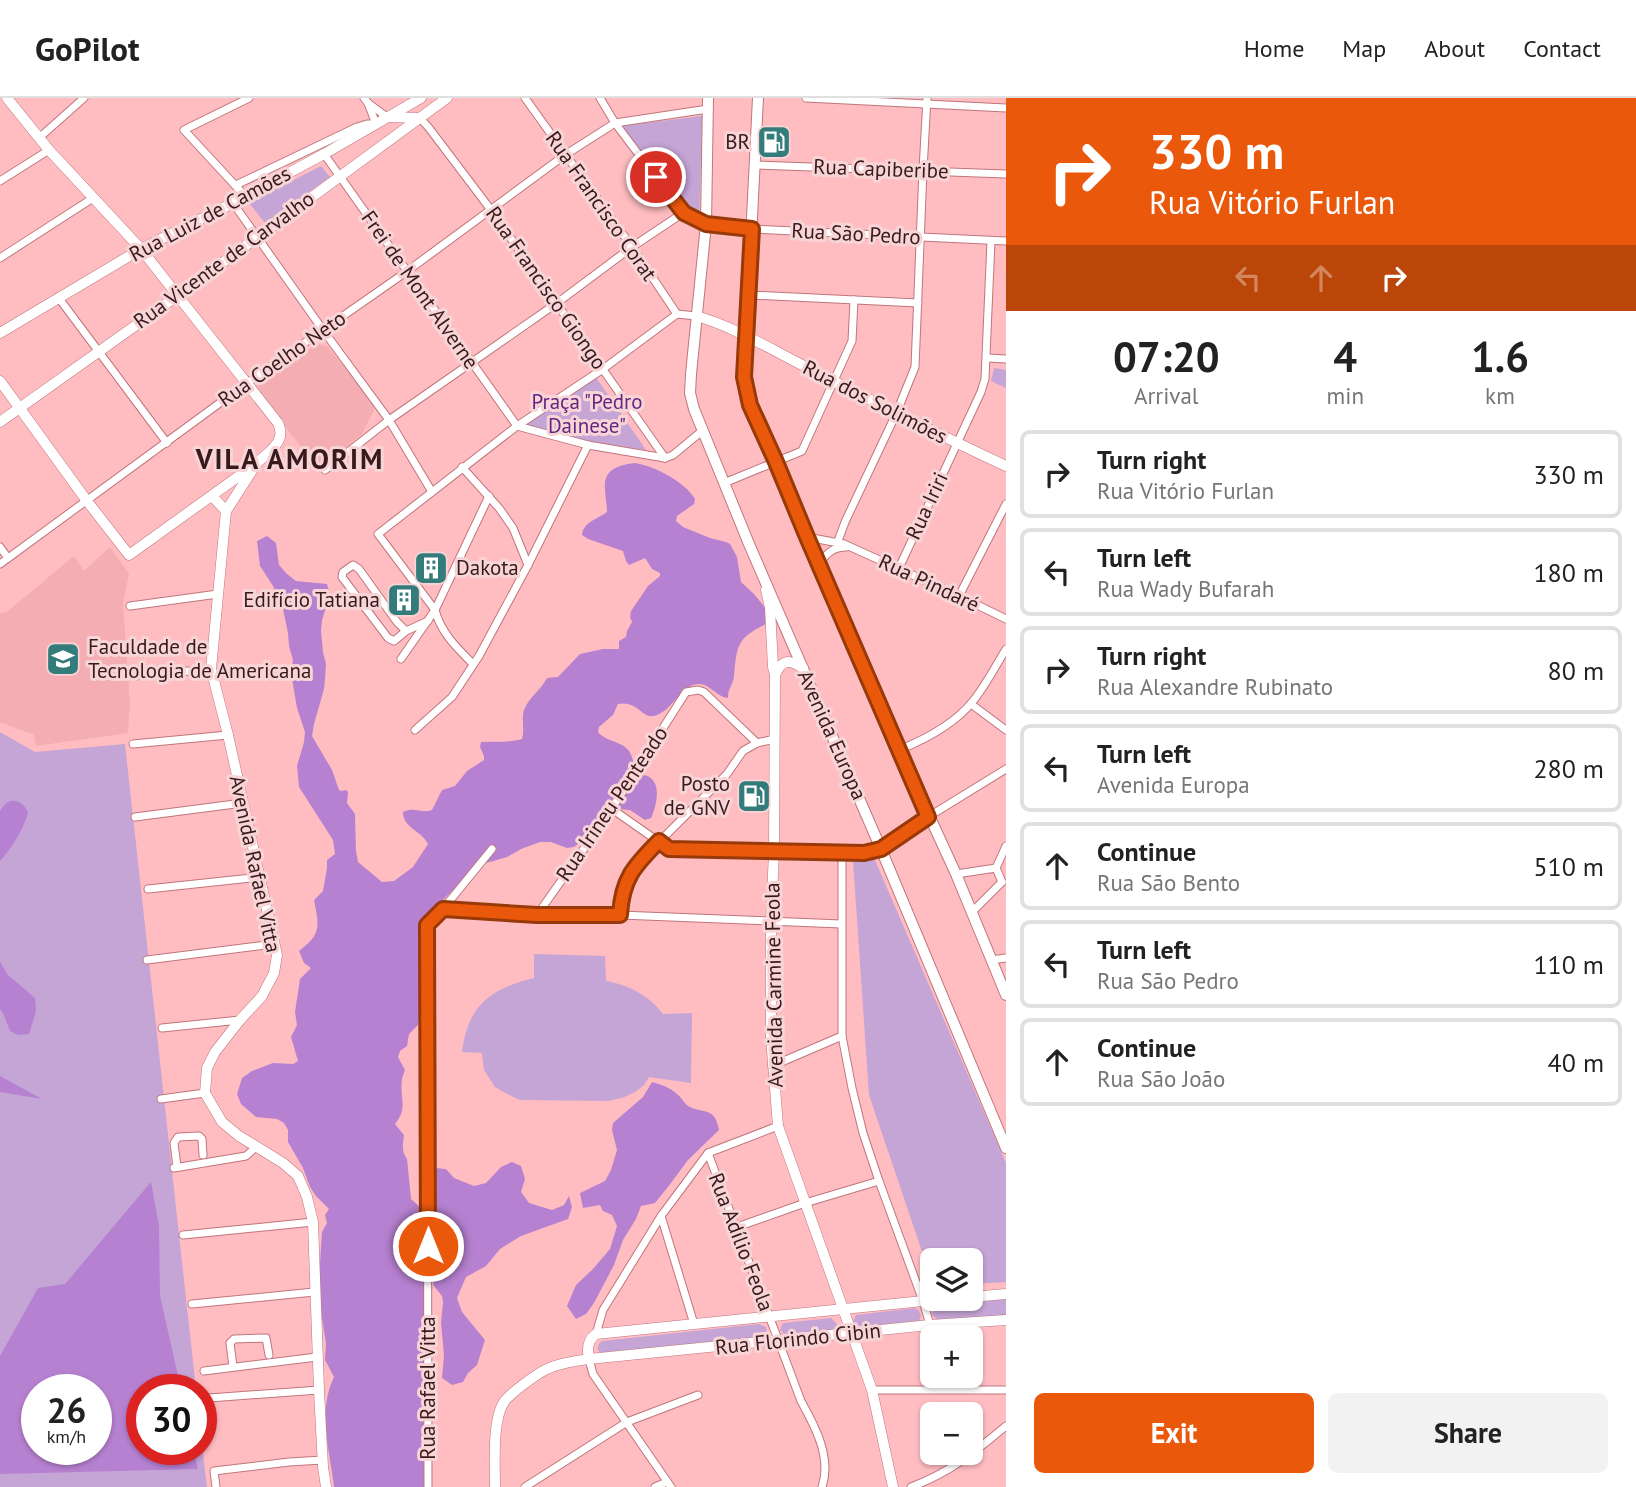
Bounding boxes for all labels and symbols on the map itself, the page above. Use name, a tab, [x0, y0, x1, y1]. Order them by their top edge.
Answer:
fuel station icon: BR	[755, 123, 793, 161]
street label: Rua Francisco Corat	[540, 126, 663, 286]
place label: BR	[725, 128, 750, 155]
pin	[626, 147, 686, 207]
street label: Rua Capiberibe	[813, 153, 949, 184]
street label: Rua Luiz de Camões	[124, 160, 295, 267]
street label: Rua Vicente de Carvalho	[128, 185, 319, 334]
street label: Rua Francisco Giongo	[480, 201, 613, 375]
street label: Frei de Mont Alverne	[356, 205, 485, 374]
street label: Rua São Pedro	[791, 217, 921, 250]
street label: Rua Coelho Neto	[212, 304, 351, 413]
street label: Rua dos Solimões	[798, 354, 952, 450]
park label: Praça "Pedro Dainese"	[531, 388, 643, 439]
district label: VILA AMORIM	[195, 440, 384, 477]
street label: Rua Iriri	[899, 468, 954, 544]
street label: Rua Pindaré	[875, 547, 984, 618]
building icon: Dakota	[412, 549, 450, 587]
place label: Dakota	[456, 554, 519, 581]
building icon: Edifício Tatiana	[385, 581, 423, 619]
place label: Edifício Tatiana	[243, 586, 380, 613]
place label: Faculdade de Tecnologia de Americana	[88, 633, 311, 684]
school or university icon: Faculdade de Tecnologia de Americana	[44, 640, 82, 678]
street label: Avenida Europa	[792, 666, 873, 804]
street label: Rua Irineu Penteado	[550, 721, 673, 886]
place label: Posto de GNV	[664, 770, 730, 821]
street label: Avenida Rafael Vitta	[224, 773, 287, 955]
fuel station icon: Posto de GNV	[735, 777, 773, 815]
street label: Avenida Carmine Feola	[758, 882, 789, 1088]
street label: Rua Adílio Feola	[703, 1169, 780, 1315]
position arrow	[391, 1209, 465, 1283]
street label: Rua Rafael Vitta	[414, 1316, 441, 1460]
street label: Rua Florindo Cibin	[714, 1316, 882, 1361]
speed limit sign: 30	[126, 1374, 217, 1465]

